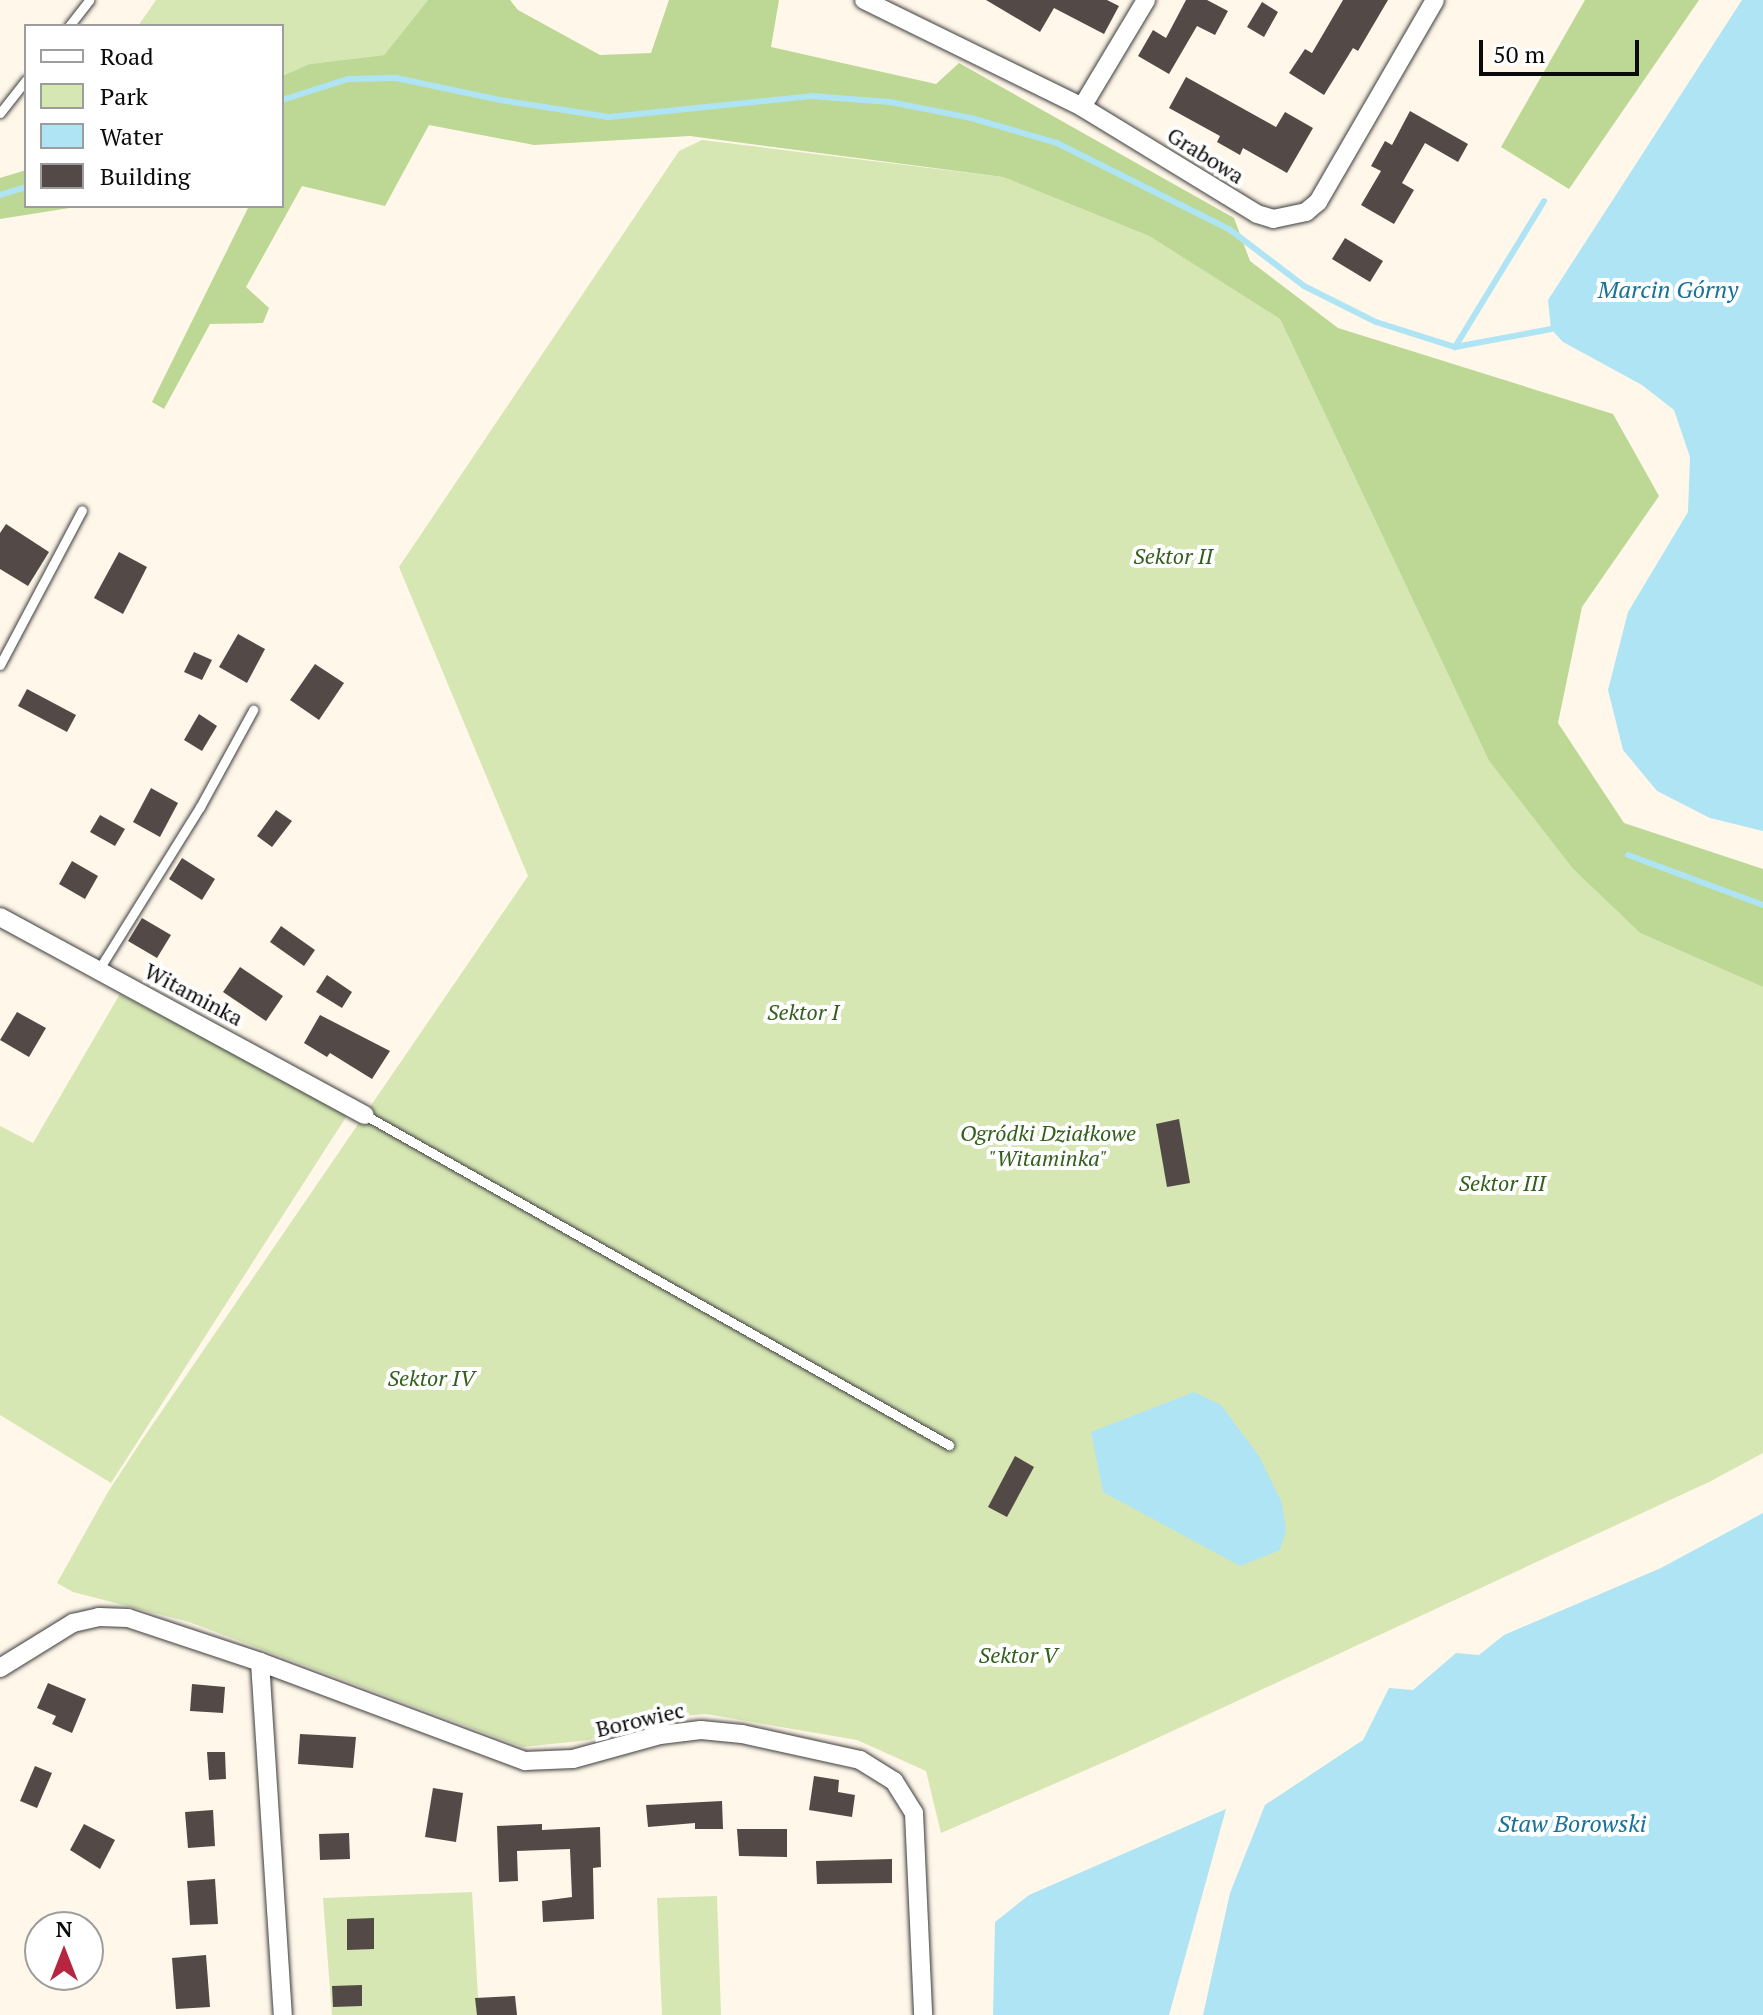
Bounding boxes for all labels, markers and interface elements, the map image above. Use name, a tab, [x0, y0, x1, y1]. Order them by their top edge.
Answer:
legend	[24, 24, 284, 208]
scale bar	[1483, 24, 1643, 74]
text: 50 m	[1493, 38, 1545, 70]
text: Road	[100, 40, 154, 72]
text: Park	[100, 80, 148, 112]
text: Water	[100, 120, 163, 152]
street label: Grabowa	[1163, 121, 1249, 189]
text: Building	[100, 160, 190, 192]
water label: Marcin Górny	[1598, 276, 1738, 304]
park label: Sektor II	[1133, 543, 1213, 569]
street label: Witaminka	[140, 957, 248, 1031]
park label: Sektor I	[767, 999, 839, 1025]
park label: Ogródki Działkowe "Witaminka"	[960, 1119, 1136, 1170]
park label: Sektor III	[1458, 1170, 1546, 1196]
park label: Sektor IV	[388, 1365, 474, 1391]
park label: Sektor V	[978, 1642, 1058, 1668]
street label: Borowiec	[593, 1696, 687, 1742]
water label: Staw Borowski	[1498, 1810, 1646, 1838]
north arrow	[24, 1911, 104, 1991]
text: N	[56, 1914, 72, 1943]

